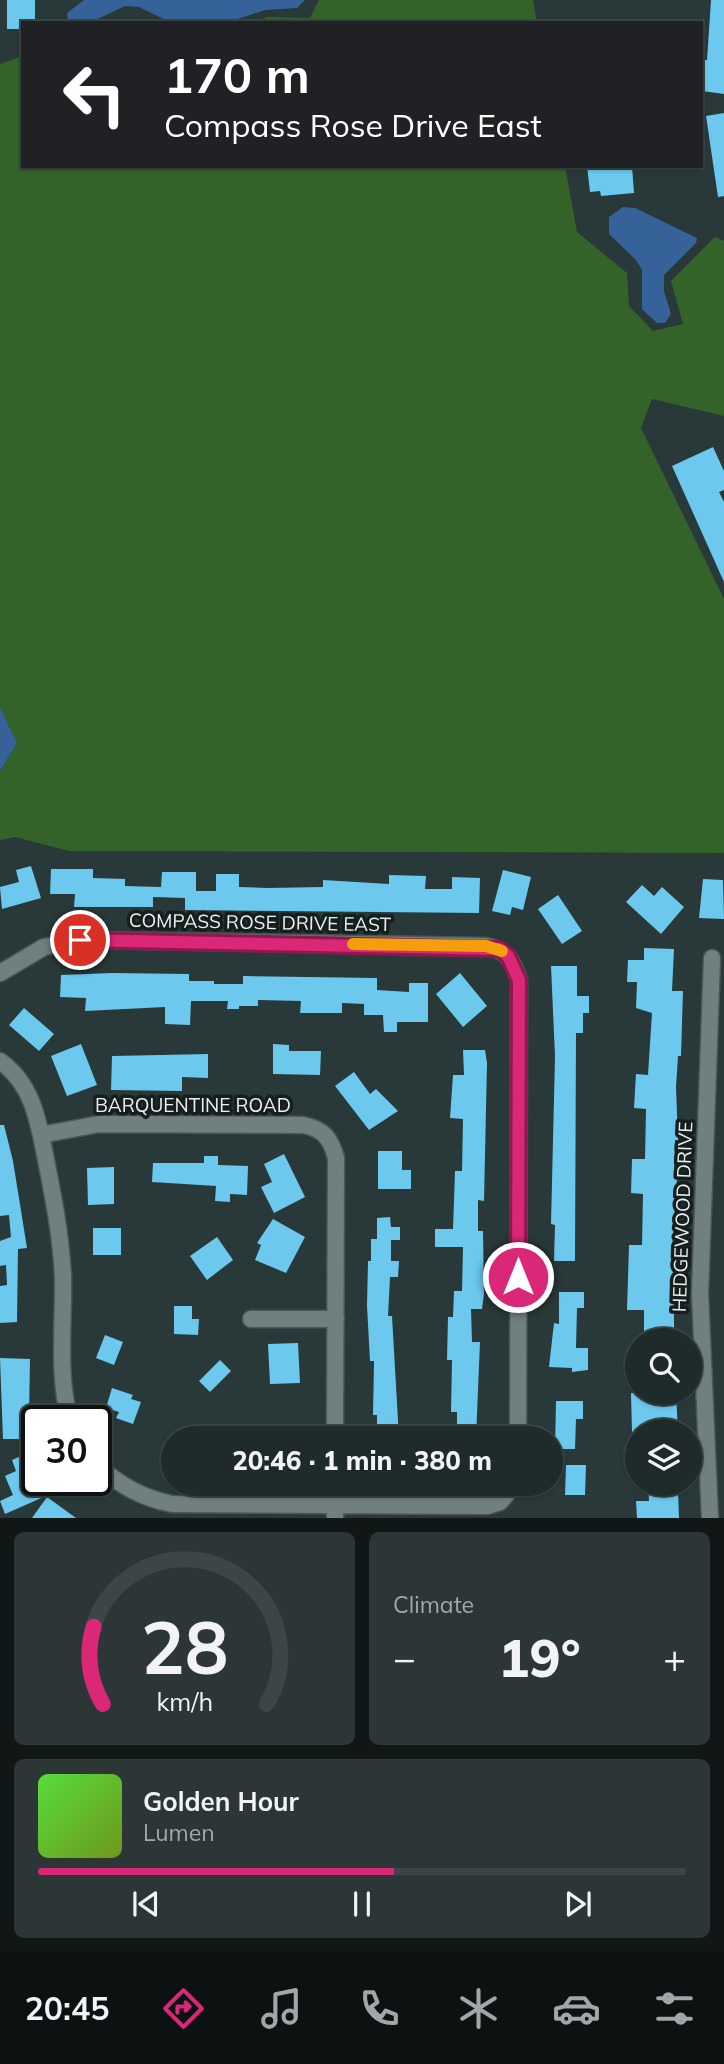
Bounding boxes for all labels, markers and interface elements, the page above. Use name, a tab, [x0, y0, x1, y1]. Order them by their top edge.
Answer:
text: 170 m	[164, 44, 310, 105]
icon: left	[49, 49, 140, 140]
text: Compass Rose Drive East	[164, 105, 542, 145]
street label: COMPASS ROSE DRIVE EAST	[129, 908, 392, 936]
pin	[50, 910, 110, 970]
icon: arrive	[61, 921, 99, 959]
street label: BARQUENTINE ROAD	[95, 1093, 291, 1117]
street label: HEDGEWOOD DRIVE	[667, 1121, 697, 1313]
position arrow	[481, 1240, 555, 1314]
map controls	[625, 1328, 702, 1496]
button: search	[625, 1328, 702, 1405]
speed limit sign: 30	[21, 1405, 112, 1496]
button: layers	[625, 1419, 702, 1496]
text: 20:46 · 1 min · 380 m	[232, 1444, 492, 1477]
text: Climate	[393, 1590, 474, 1619]
text: 28	[141, 1602, 228, 1693]
text: 19°	[498, 1625, 581, 1690]
text: −	[393, 1634, 416, 1682]
text: +	[663, 1634, 686, 1682]
text: km/h	[156, 1686, 213, 1717]
text: Golden Hour	[143, 1785, 299, 1818]
text: Lumen	[143, 1818, 215, 1847]
icon: previous	[127, 1885, 165, 1923]
icon: pause	[343, 1885, 381, 1923]
icon: next	[559, 1885, 597, 1923]
icon: directions	[159, 1984, 208, 2033]
icon: music	[257, 1984, 306, 2033]
icon: phone	[355, 1984, 404, 2033]
icon: climate	[454, 1984, 503, 2033]
icon: car	[552, 1984, 601, 2033]
icon: filters	[650, 1984, 699, 2033]
text: 20:45	[25, 1988, 109, 2028]

